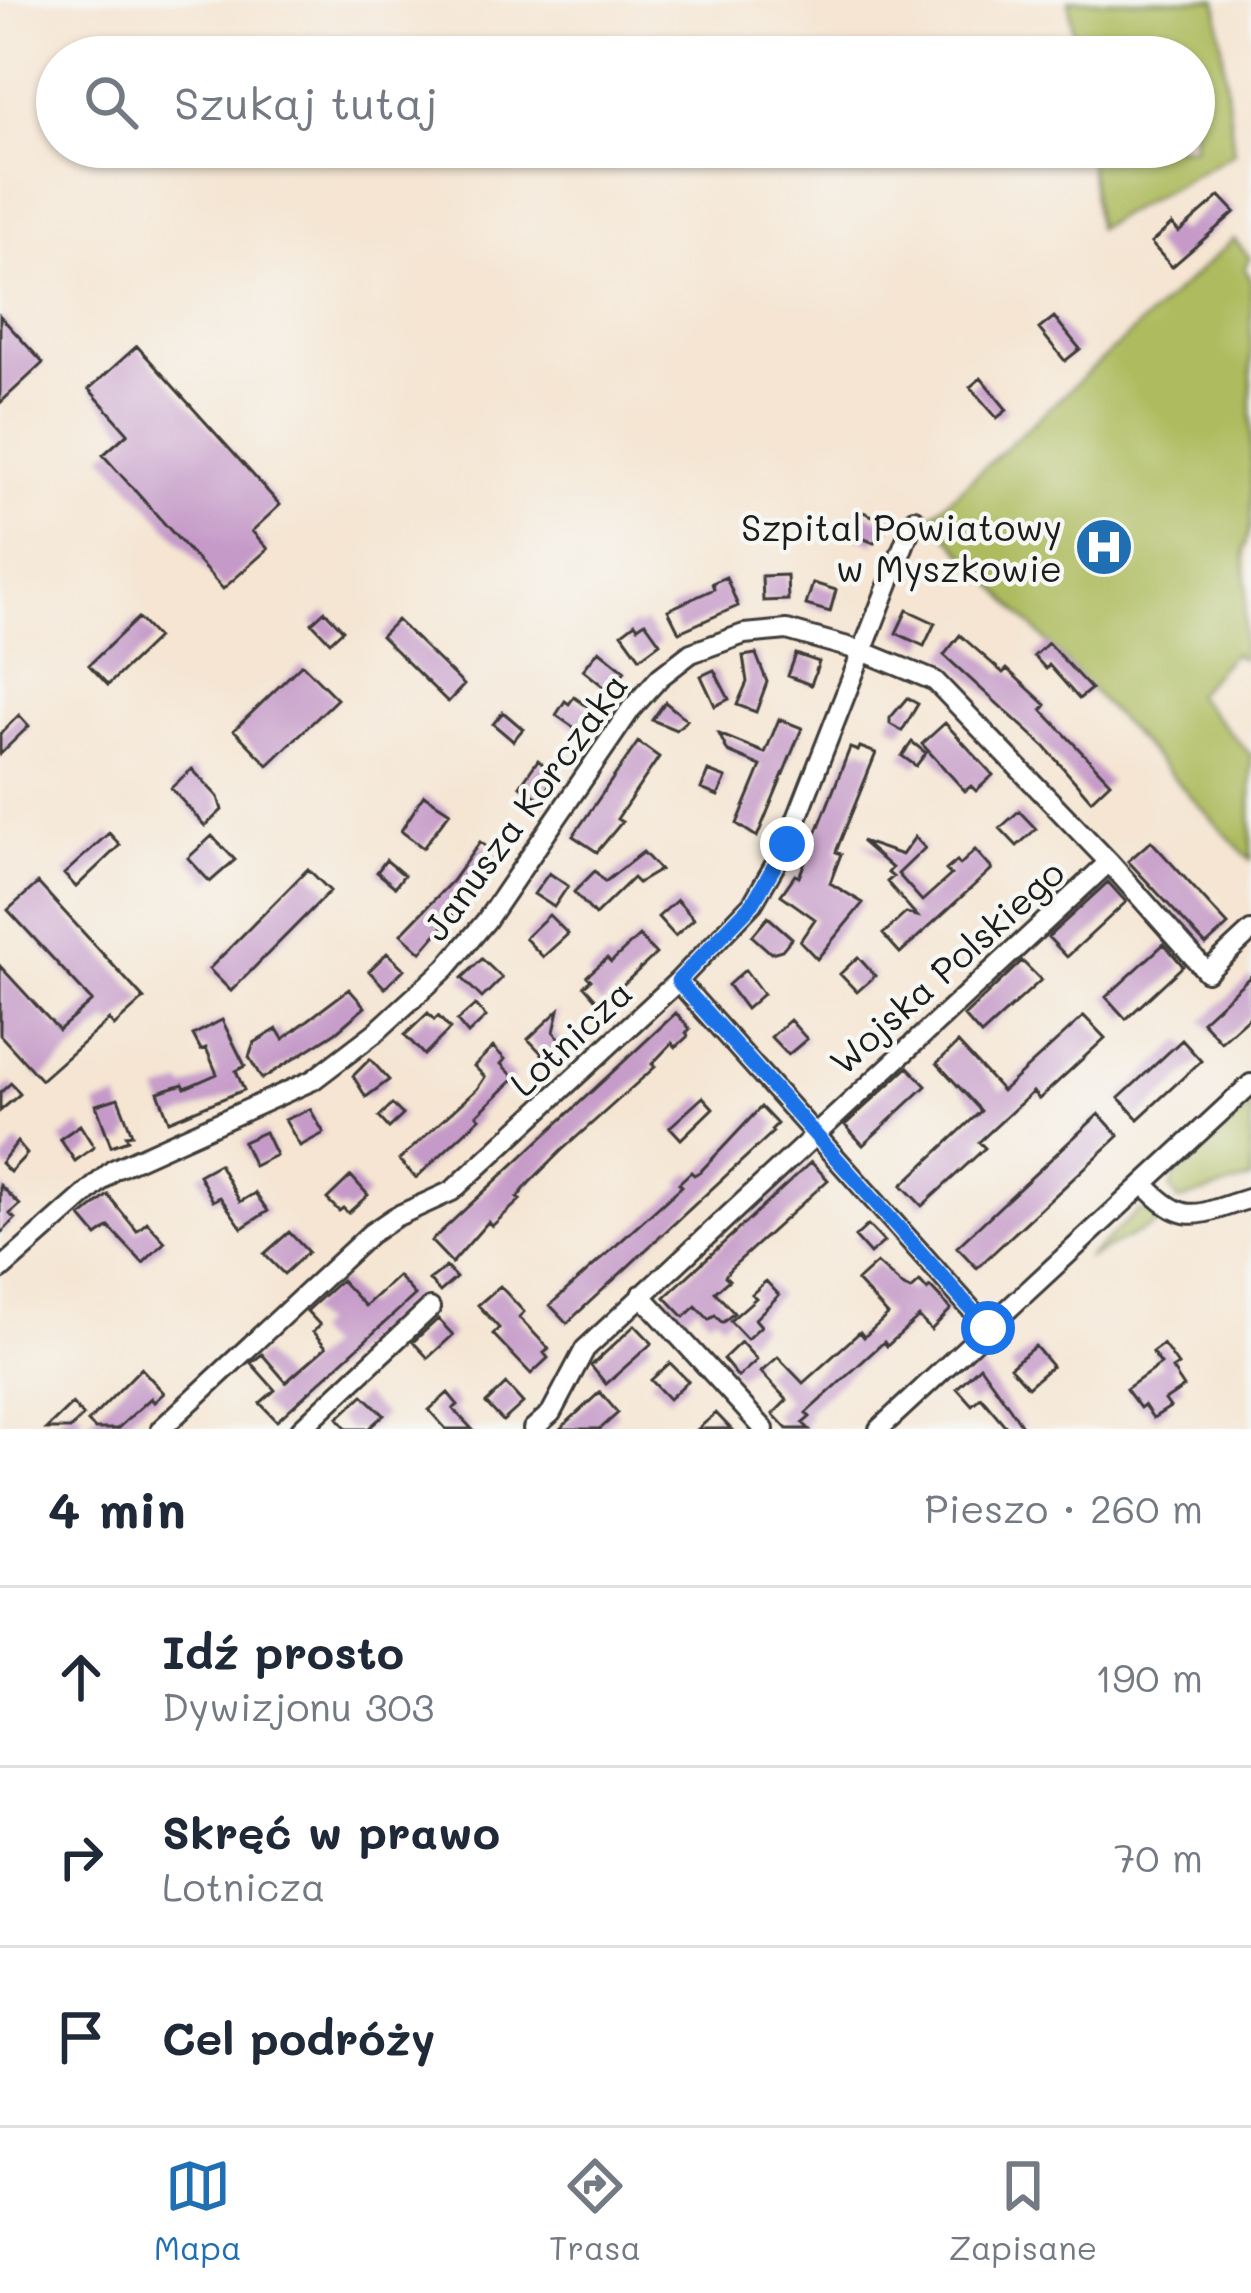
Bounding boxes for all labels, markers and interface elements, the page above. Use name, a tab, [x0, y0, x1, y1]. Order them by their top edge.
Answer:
search box	[36, 36, 1215, 168]
icon: search	[78, 69, 144, 135]
text: Szukaj tutaj	[174, 73, 438, 131]
place label: Szpital Powiatowy w Myszkowie	[741, 503, 1062, 592]
hospital icon: Szpital Powiatowy w Myszkowie	[1073, 516, 1135, 578]
street label: Janusza Korczaka	[411, 663, 637, 949]
route end	[760, 817, 814, 871]
street label: Wojska Polskiego	[819, 848, 1073, 1084]
street label: Lotnicza	[499, 968, 641, 1106]
route start	[961, 1301, 1015, 1355]
text: 4 min	[48, 1474, 186, 1541]
text: Pieszo · 260 m	[924, 1482, 1203, 1533]
text: Idź prosto	[162, 1622, 404, 1680]
icon: ahead	[48, 1644, 114, 1710]
text: 190 m	[1095, 1651, 1203, 1702]
text: Dywizjonu 303	[162, 1680, 434, 1731]
text: Skręć w prawo	[162, 1802, 500, 1860]
icon: right	[48, 1824, 114, 1890]
text: 70 m	[1114, 1831, 1203, 1882]
text: Lotnicza	[162, 1860, 325, 1911]
icon: arrive	[48, 2004, 114, 2070]
text: Cel podróży	[162, 2008, 435, 2066]
tab: Mapa	[154, 2153, 242, 2268]
tab: Trasa	[549, 2153, 641, 2268]
tab: Zapisane	[949, 2153, 1097, 2268]

